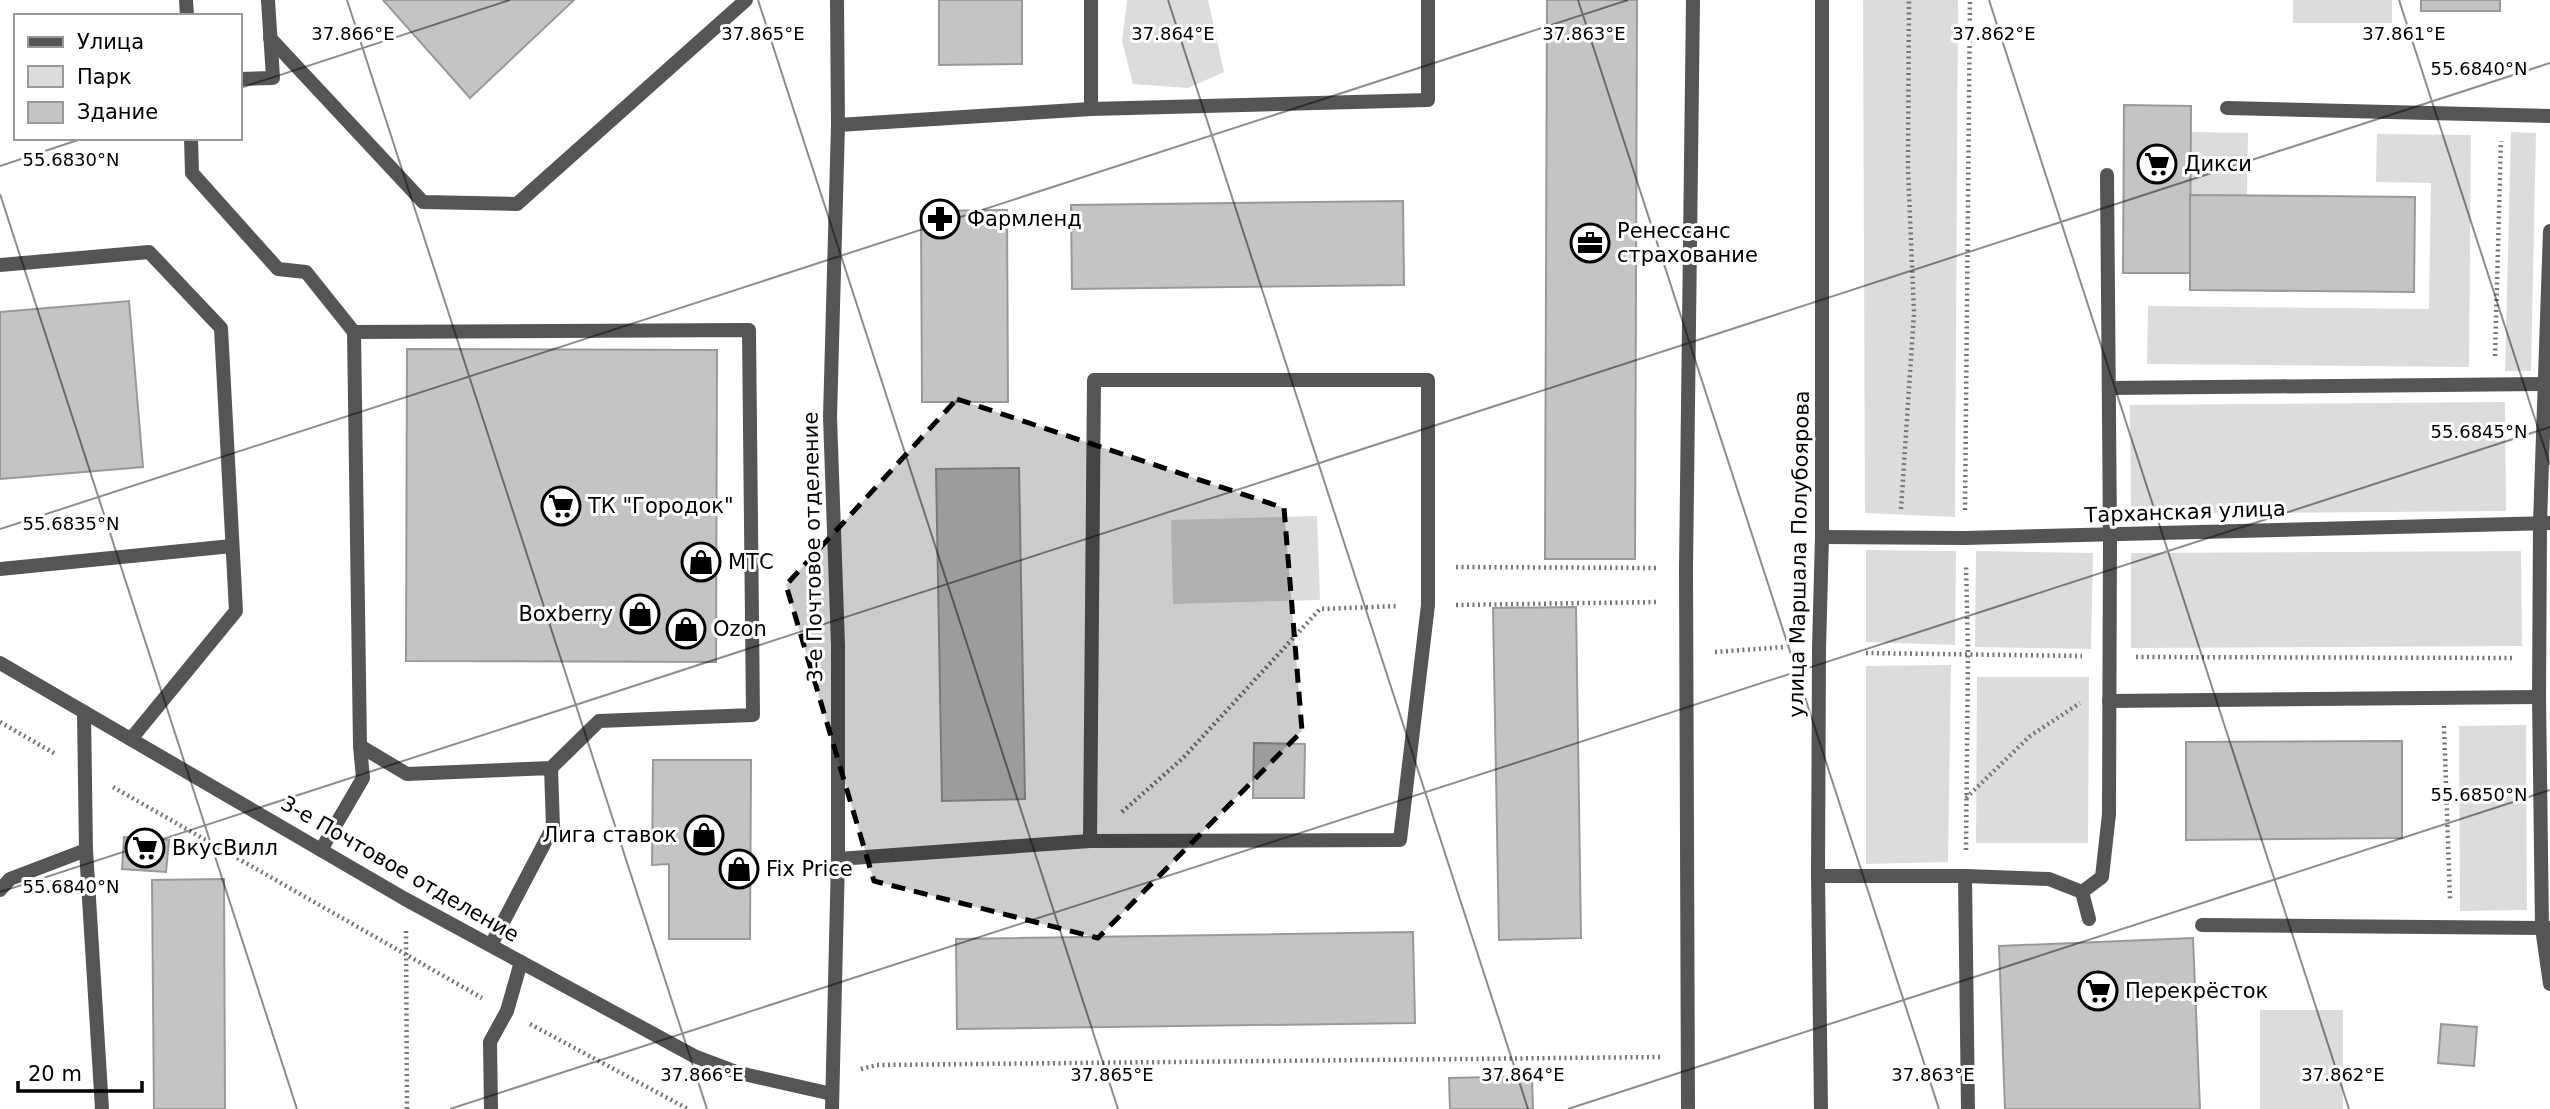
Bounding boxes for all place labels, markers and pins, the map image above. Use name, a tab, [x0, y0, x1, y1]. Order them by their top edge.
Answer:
supermarket icon: Дикси	[2136, 143, 2178, 185]
place label: Дикси	[2184, 152, 2252, 176]
pharmacy icon: Фармленд	[919, 198, 961, 240]
place label: Фармленд	[967, 207, 1082, 231]
place label: Ренессанс страхование	[1617, 219, 1758, 267]
office icon: Ренессанс страхование	[1569, 222, 1611, 264]
supermarket icon: ТК "Городок"	[540, 485, 582, 527]
place label: ТК "Городок"	[587, 494, 734, 518]
shop icon: МТС	[680, 541, 722, 583]
place label: МТС	[728, 550, 774, 574]
shop icon: Boxberry	[619, 593, 661, 635]
place label: Boxberry	[518, 602, 613, 626]
shop icon: Ozon	[665, 608, 707, 650]
place label: Ozon	[713, 617, 767, 641]
shop icon: Лига ставок	[683, 814, 725, 856]
place label: Лига ставок	[542, 823, 677, 847]
supermarket icon: ВкусВилл	[124, 827, 166, 869]
place label: ВкусВилл	[172, 836, 278, 860]
shop icon: Fix Price	[718, 848, 760, 890]
place label: Fix Price	[766, 857, 853, 881]
supermarket icon: Перекрёсток	[2077, 970, 2119, 1012]
place label: Перекрёсток	[2125, 979, 2268, 1003]

